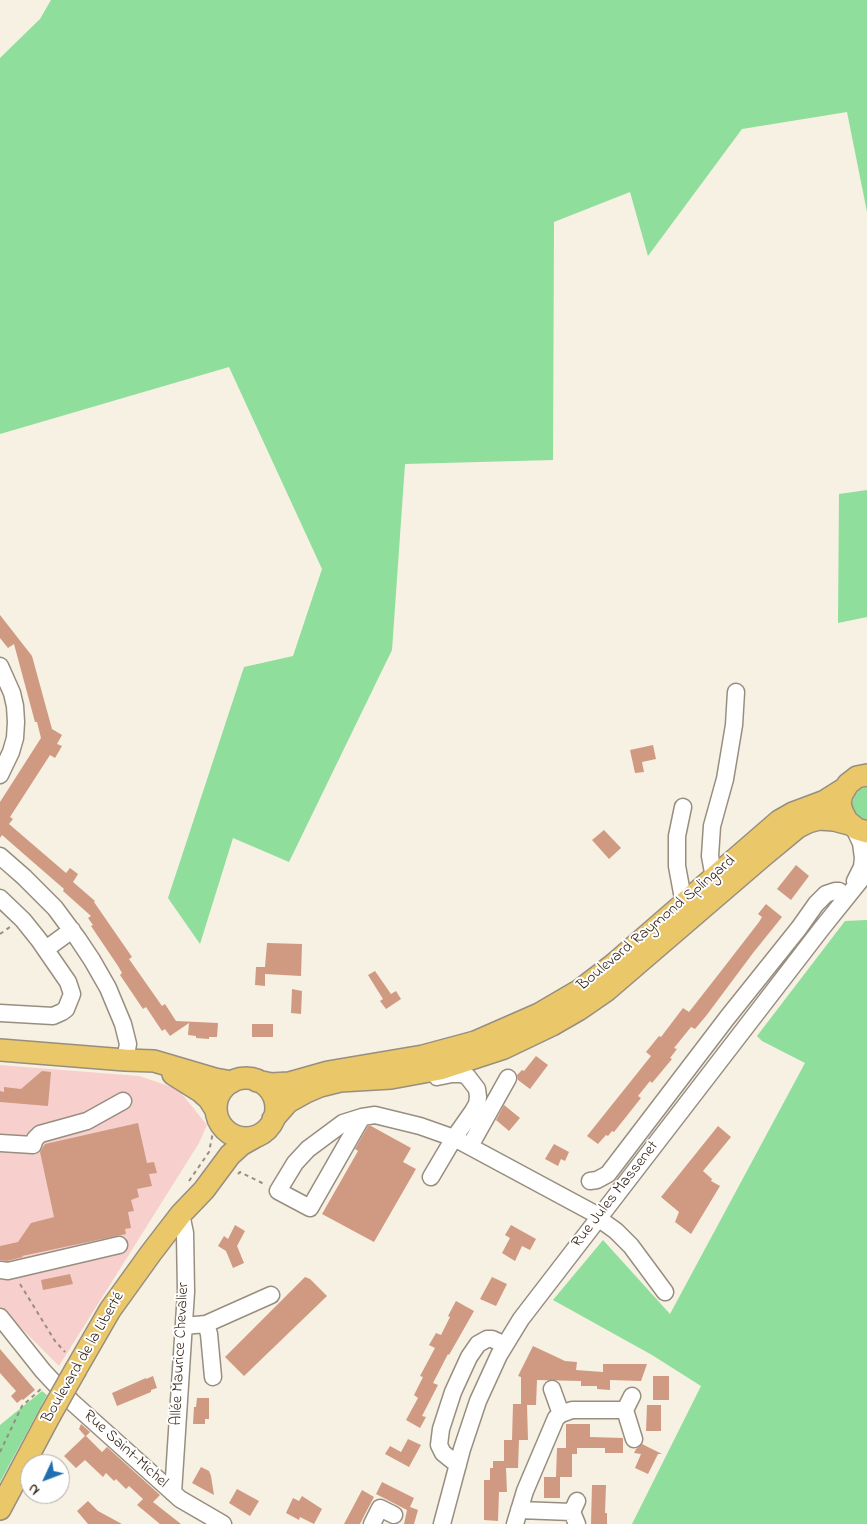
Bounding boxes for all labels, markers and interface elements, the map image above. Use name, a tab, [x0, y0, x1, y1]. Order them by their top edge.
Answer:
street label: Boulevard Raymond Splingard	[574, 852, 740, 996]
street label: Rue Jules Massenet	[568, 1138, 664, 1252]
street label: Allée Maurice Chevalier	[168, 1282, 194, 1426]
street label: Boulevard de la Liberté	[39, 1289, 129, 1427]
street label: Rue Saint-Michel	[79, 1407, 171, 1493]
north arrow	[20, 1454, 70, 1504]
text: N	[23, 1478, 45, 1500]

